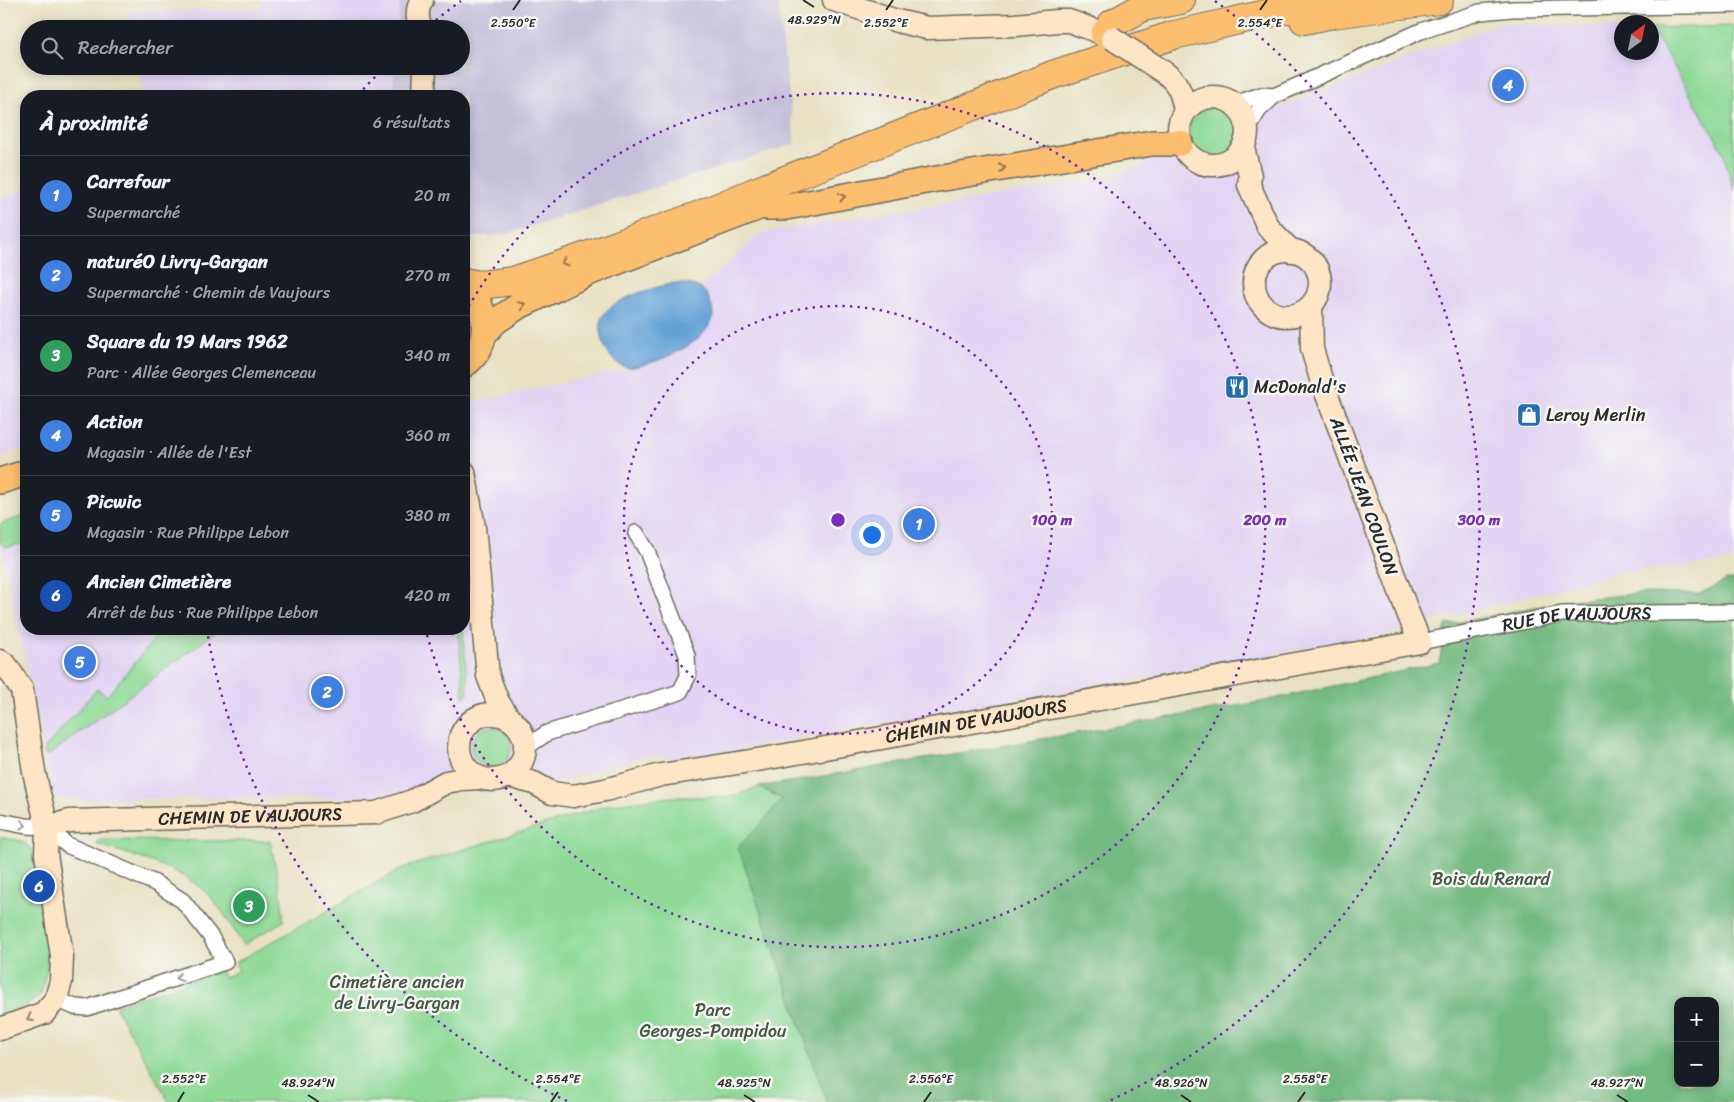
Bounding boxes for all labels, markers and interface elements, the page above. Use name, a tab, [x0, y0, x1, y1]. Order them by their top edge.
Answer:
text: 48.929°N	[787, 9, 841, 31]
text: 2.550°E	[491, 12, 537, 34]
text: 2.552°E	[864, 12, 909, 34]
text: 2.554°E	[1238, 12, 1284, 34]
north arrow	[1614, 15, 1659, 60]
search box	[20, 20, 470, 75]
text: Rechercher	[78, 31, 173, 64]
icon: search	[38, 34, 66, 62]
pin: 4	[1492, 66, 1524, 104]
text: À proximité	[40, 104, 148, 142]
text: 6 résultats	[373, 108, 450, 137]
one-way arrow	[998, 163, 1006, 173]
text: Carrefour	[87, 165, 169, 198]
text: 1	[53, 181, 59, 210]
text: 20 m	[414, 181, 450, 210]
one-way arrow	[838, 192, 847, 202]
text: Supermarché	[87, 198, 180, 227]
text: naturéO Livry-Gargan	[87, 245, 268, 278]
one-way arrow	[561, 258, 570, 268]
text: 2	[51, 261, 61, 290]
text: 270 m	[405, 261, 450, 290]
text: Supermarché · Chemin de Vaujours	[87, 278, 330, 307]
one-way arrow	[517, 301, 526, 311]
text: Square du 19 Mars 1962	[87, 325, 288, 358]
text: 3	[52, 341, 60, 370]
text: 340 m	[405, 341, 450, 370]
text: Parc · Allée Georges Clemenceau	[87, 358, 316, 387]
place label: McDonald's	[1254, 371, 1347, 403]
restaurant icon: McDonald's	[1224, 374, 1250, 400]
place label: Leroy Merlin	[1546, 399, 1646, 431]
shop icon: Leroy Merlin	[1516, 402, 1542, 428]
text: Action	[87, 405, 142, 438]
street label: ALLÉE JEAN COULON	[1320, 411, 1408, 581]
text: 4	[51, 421, 61, 450]
text: 360 m	[406, 421, 450, 450]
text: Magasin · Allée de l'Est	[87, 438, 252, 467]
text: Picwic	[87, 485, 141, 518]
text: 5	[51, 501, 61, 530]
text: 380 m	[405, 501, 450, 530]
pin: 1	[903, 505, 935, 543]
text: 100 m	[1032, 507, 1073, 533]
text: 200 m	[1242, 507, 1287, 533]
text: 300 m	[1457, 507, 1501, 533]
centre of rings	[829, 511, 847, 529]
text: Magasin · Rue Philippe Lebon	[87, 518, 289, 547]
your location	[859, 522, 885, 548]
text: Ancien Cimetière	[87, 565, 231, 598]
text: 6	[51, 581, 61, 610]
text: 420 m	[404, 581, 450, 610]
street label: RUE DE VAUJOURS	[1499, 597, 1652, 641]
text: Arrêt de bus · Rue Philippe Lebon	[87, 598, 318, 627]
pin: 5	[64, 643, 96, 681]
pin: 2	[311, 673, 343, 711]
street label: CHEMIN DE VAUJOURS	[883, 689, 1070, 753]
street label: CHEMIN DE VAUJOURS	[158, 798, 343, 835]
one-way arrow	[20, 819, 28, 830]
park label: Bois du Renard	[1432, 863, 1552, 895]
pin: 6	[23, 867, 55, 905]
pin: 3	[233, 887, 265, 925]
park label: Cimetière ancien de Livry-Gargan	[330, 966, 464, 1019]
one-way arrow	[175, 972, 183, 982]
park label: Parc Georges-Pompidou	[640, 994, 787, 1047]
map controls	[1674, 997, 1719, 1087]
button: +	[1674, 997, 1719, 1042]
one-way arrow	[26, 1012, 35, 1022]
button: −	[1674, 1042, 1719, 1087]
text: 2.552°E	[162, 1068, 207, 1090]
text: 2.554°E	[536, 1068, 582, 1090]
text: 2.556°E	[909, 1068, 954, 1090]
text: 2.558°E	[1283, 1068, 1328, 1090]
text: 48.924°N	[281, 1072, 335, 1094]
text: 48.925°N	[717, 1072, 771, 1094]
text: 48.926°N	[1155, 1072, 1208, 1094]
text: 48.927°N	[1591, 1072, 1644, 1094]

